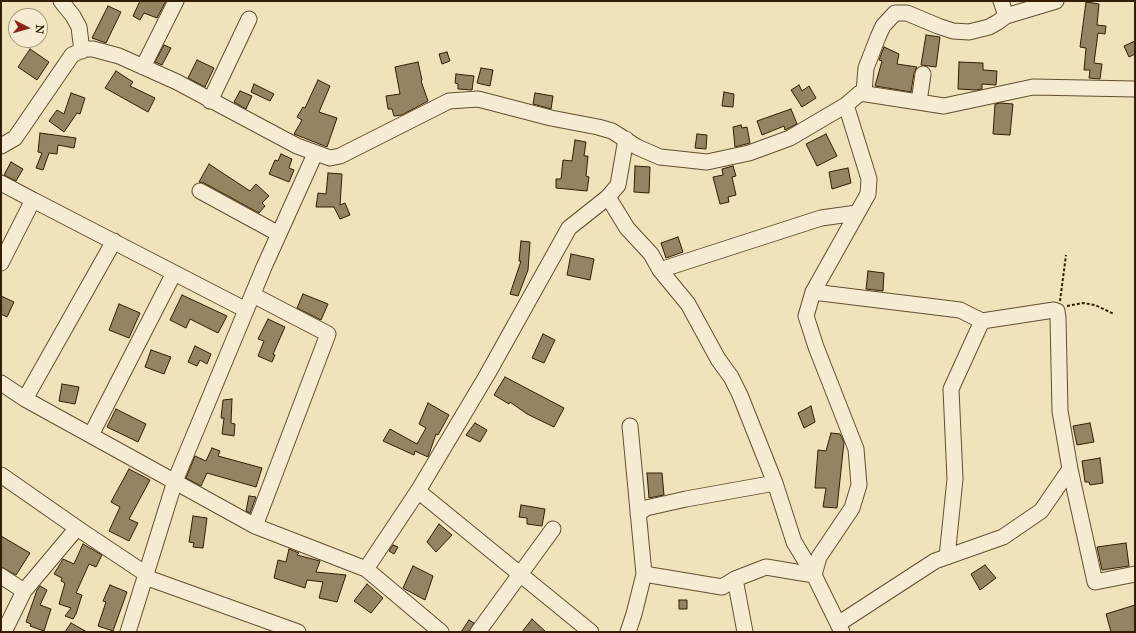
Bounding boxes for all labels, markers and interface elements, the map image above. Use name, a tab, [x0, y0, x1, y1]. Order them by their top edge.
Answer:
north arrow	[8, 8, 48, 48]
text: N	[32, 24, 46, 35]

